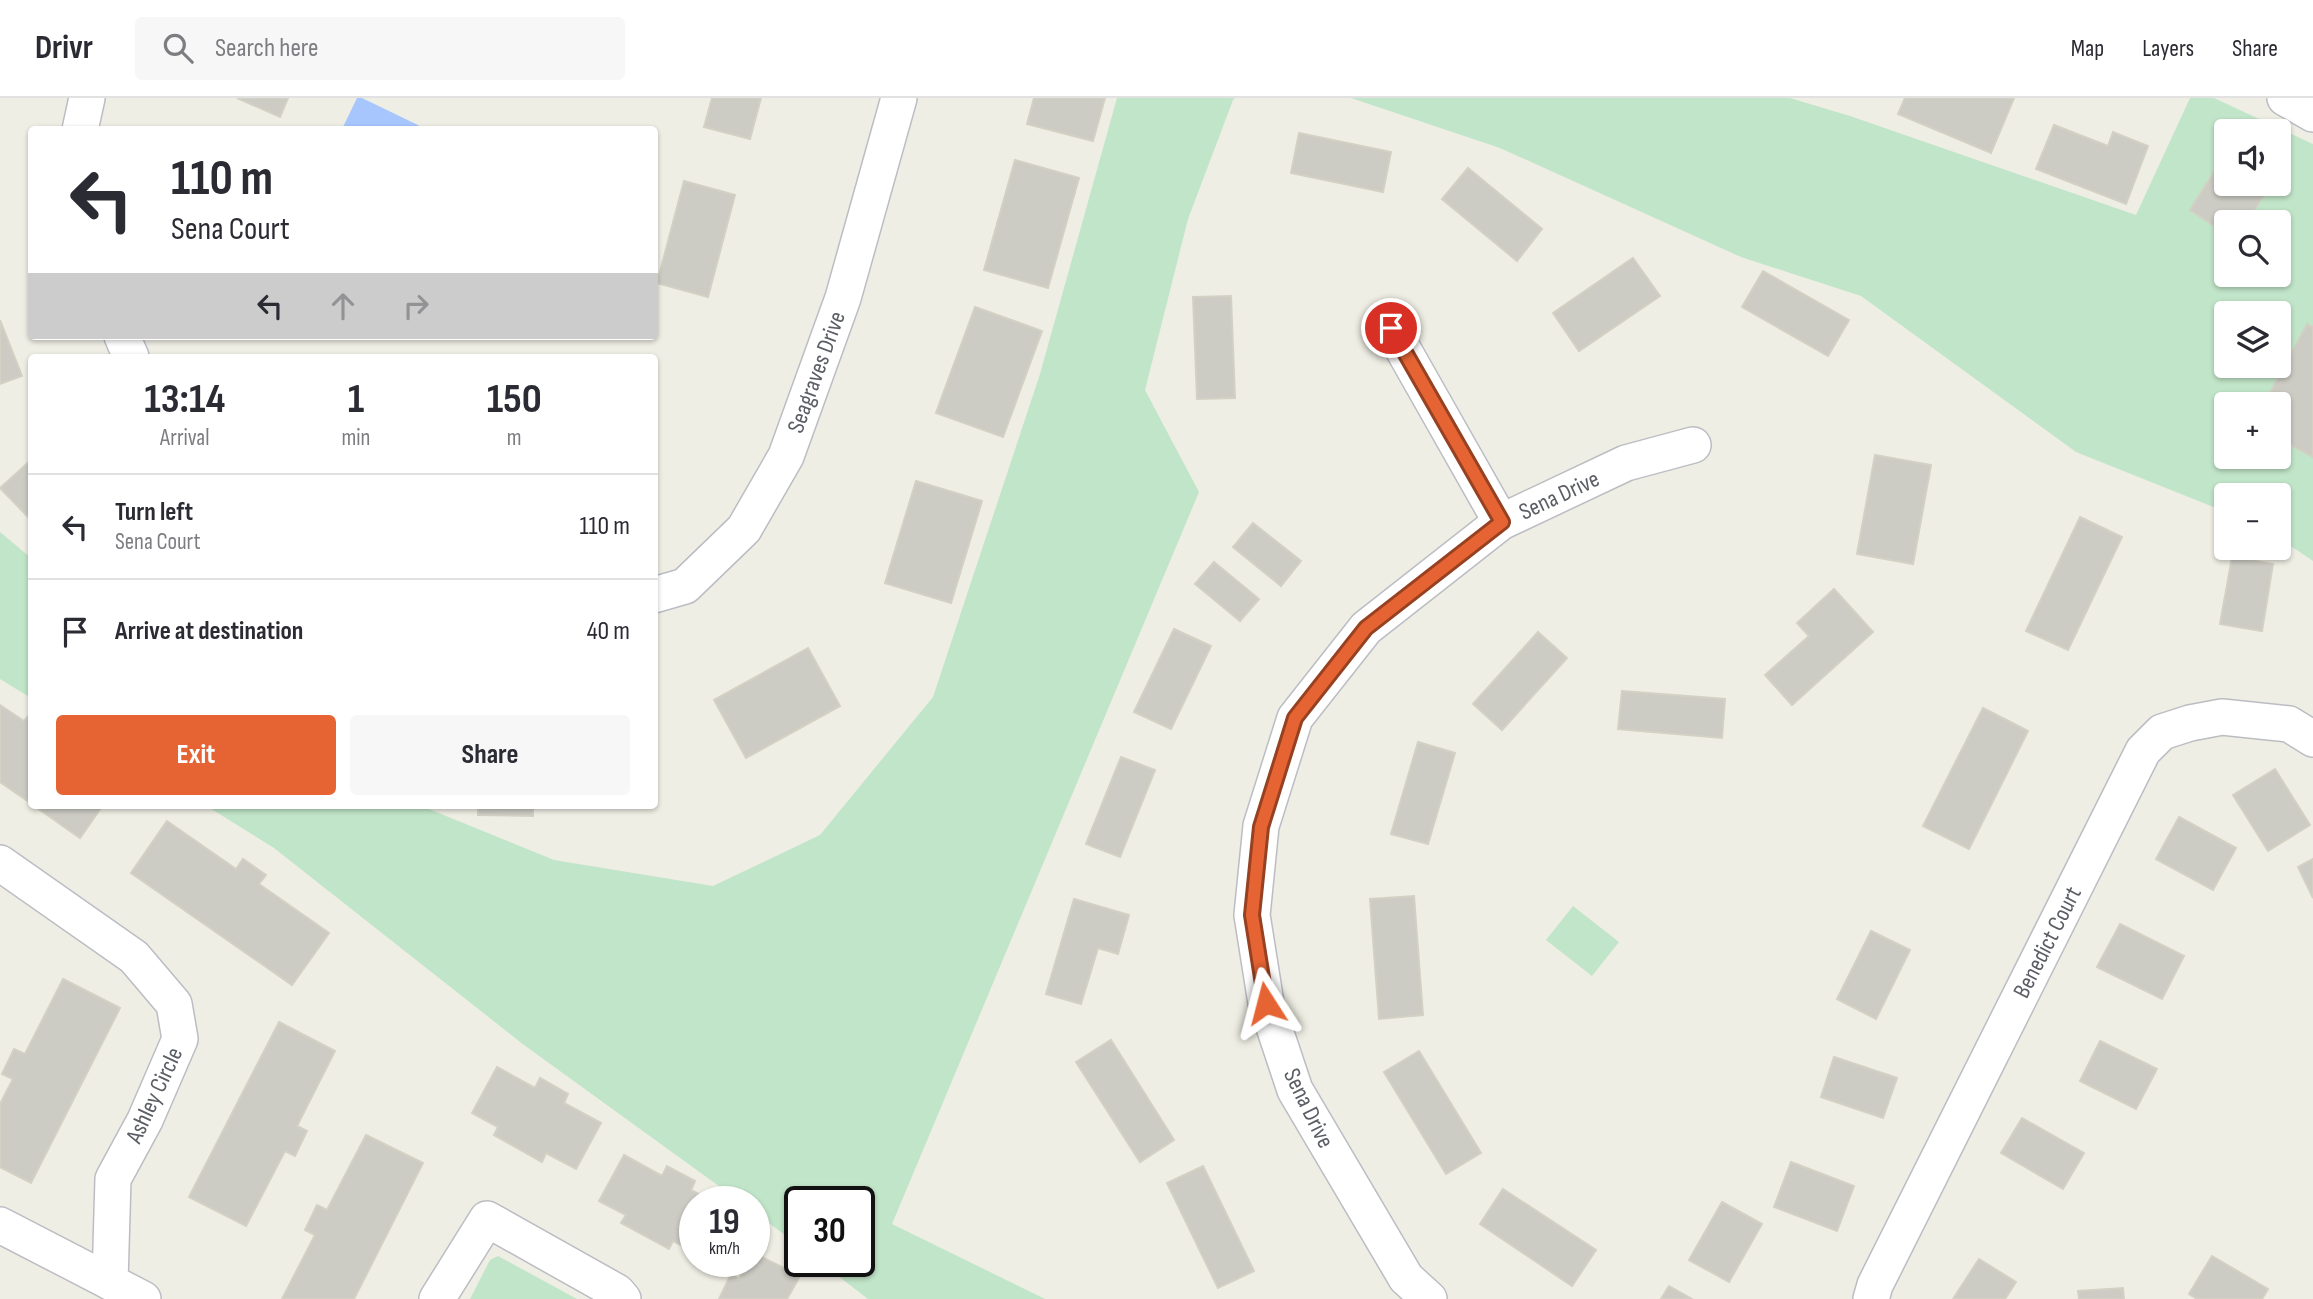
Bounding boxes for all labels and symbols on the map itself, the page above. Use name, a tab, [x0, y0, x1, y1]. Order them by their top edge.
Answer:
pin	[1361, 298, 1421, 358]
street label: Seagraves Drive	[781, 307, 852, 437]
street label: Sena Drive	[1514, 464, 1604, 527]
street label: Benedict Court	[2007, 882, 2088, 1003]
position arrow	[1229, 966, 1303, 1040]
street label: Ashley Circle	[119, 1043, 189, 1149]
street label: Sena Drive	[1277, 1064, 1340, 1153]
speed limit sign: 30	[784, 1186, 875, 1277]

